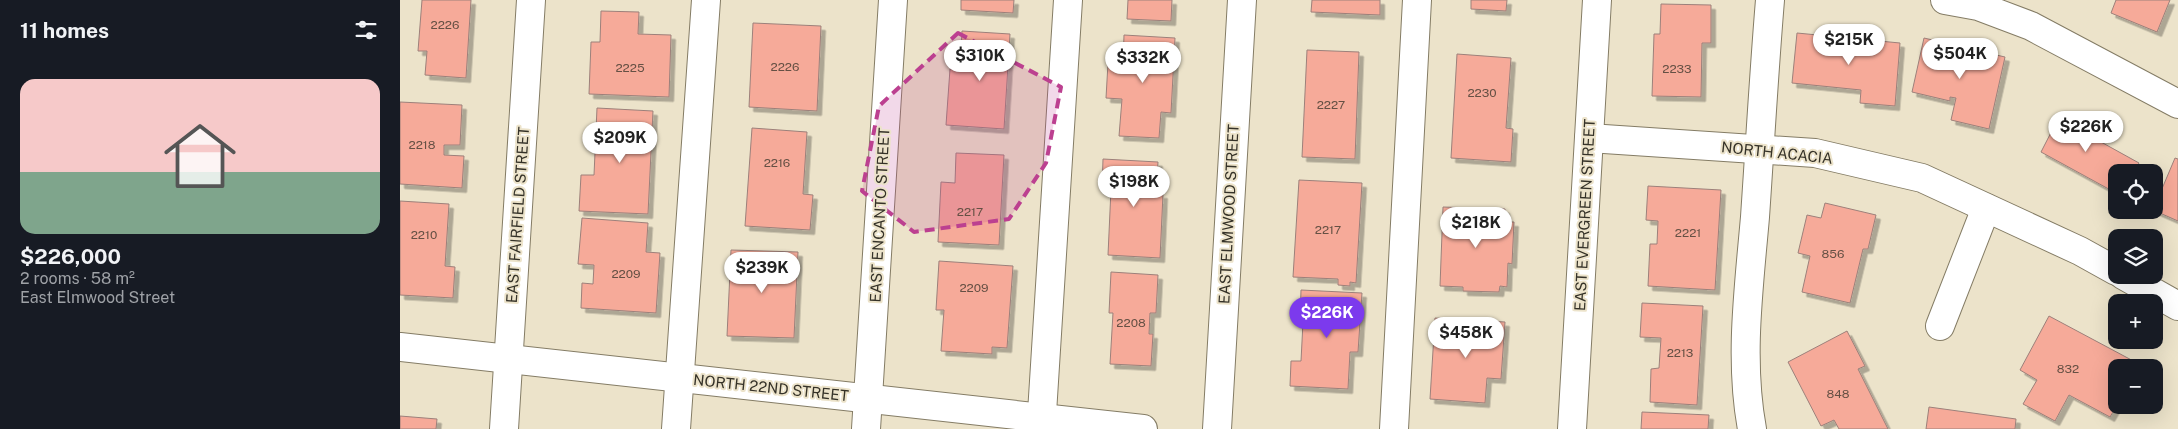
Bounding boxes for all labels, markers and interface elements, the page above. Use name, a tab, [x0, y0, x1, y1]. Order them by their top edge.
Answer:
icon: filters	[352, 16, 380, 44]
text: 11 homes	[20, 18, 109, 43]
house number: 2226	[431, 18, 459, 32]
pin: $215K	[1814, 23, 1884, 66]
text: $215K	[1824, 30, 1874, 49]
pin: $504K	[1925, 38, 1995, 80]
pin: $310K	[945, 39, 1015, 82]
pin: $332K	[1108, 42, 1178, 84]
text: $504K	[1933, 44, 1987, 63]
text: $310K	[955, 46, 1005, 65]
text: $332K	[1116, 48, 1170, 67]
house number: 2226	[771, 60, 799, 74]
house number: 2225	[615, 61, 645, 75]
house number: 2233	[1662, 62, 1692, 76]
house number: 2230	[1467, 86, 1497, 100]
house number: 2227	[1317, 98, 1345, 112]
pin: $226K	[2051, 110, 2121, 153]
icon: home	[155, 111, 245, 201]
text: $226K	[2059, 117, 2113, 136]
street label: EAST EVERGREEN STREET	[1571, 118, 1598, 312]
pin: $209K	[585, 121, 655, 164]
street label: EAST ELMWOOD STREET	[1215, 123, 1242, 304]
street label: EAST FAIRFIELD STREET	[503, 126, 532, 304]
street label: EAST ENCANTO STREET	[866, 127, 893, 303]
text: $209K	[593, 128, 647, 147]
house number: 2218	[409, 138, 436, 152]
street label: NORTH ACACIA	[1720, 138, 1834, 167]
house number: 2216	[764, 156, 790, 170]
map controls	[2108, 164, 2163, 414]
button: locate	[2108, 164, 2163, 219]
pin: $198K	[1099, 166, 1169, 208]
text: $198K	[1109, 172, 1159, 191]
house number: 2217	[957, 205, 983, 219]
pin: $218K	[1441, 206, 1511, 249]
text: $218K	[1451, 213, 1501, 232]
house number: 2217	[1315, 223, 1341, 237]
house number: 2221	[1675, 226, 1701, 240]
house number: 2210	[411, 228, 437, 242]
button: layers	[2108, 229, 2163, 284]
text: $226,000	[20, 244, 121, 269]
house number: 856	[1822, 247, 1844, 261]
pin: $239K	[727, 252, 797, 294]
text: $239K	[735, 258, 789, 277]
house number: 2209	[611, 267, 641, 281]
text: 2 rooms · 58 m²	[20, 269, 135, 288]
house number: 2209	[959, 281, 989, 295]
text: East Elmwood Street	[20, 288, 175, 307]
button: +	[2108, 294, 2163, 349]
pin: $226K	[1292, 296, 1362, 339]
text: $226K	[1300, 303, 1354, 322]
house number: 2208	[1116, 316, 1146, 330]
pin: $458K	[1431, 316, 1501, 359]
text: $458K	[1439, 323, 1493, 342]
house number: 2213	[1667, 346, 1693, 360]
button: −	[2108, 359, 2163, 414]
house number: 832	[2057, 362, 2079, 376]
street label: NORTH 22ND STREET	[692, 371, 850, 404]
house number: 848	[1826, 387, 1850, 401]

